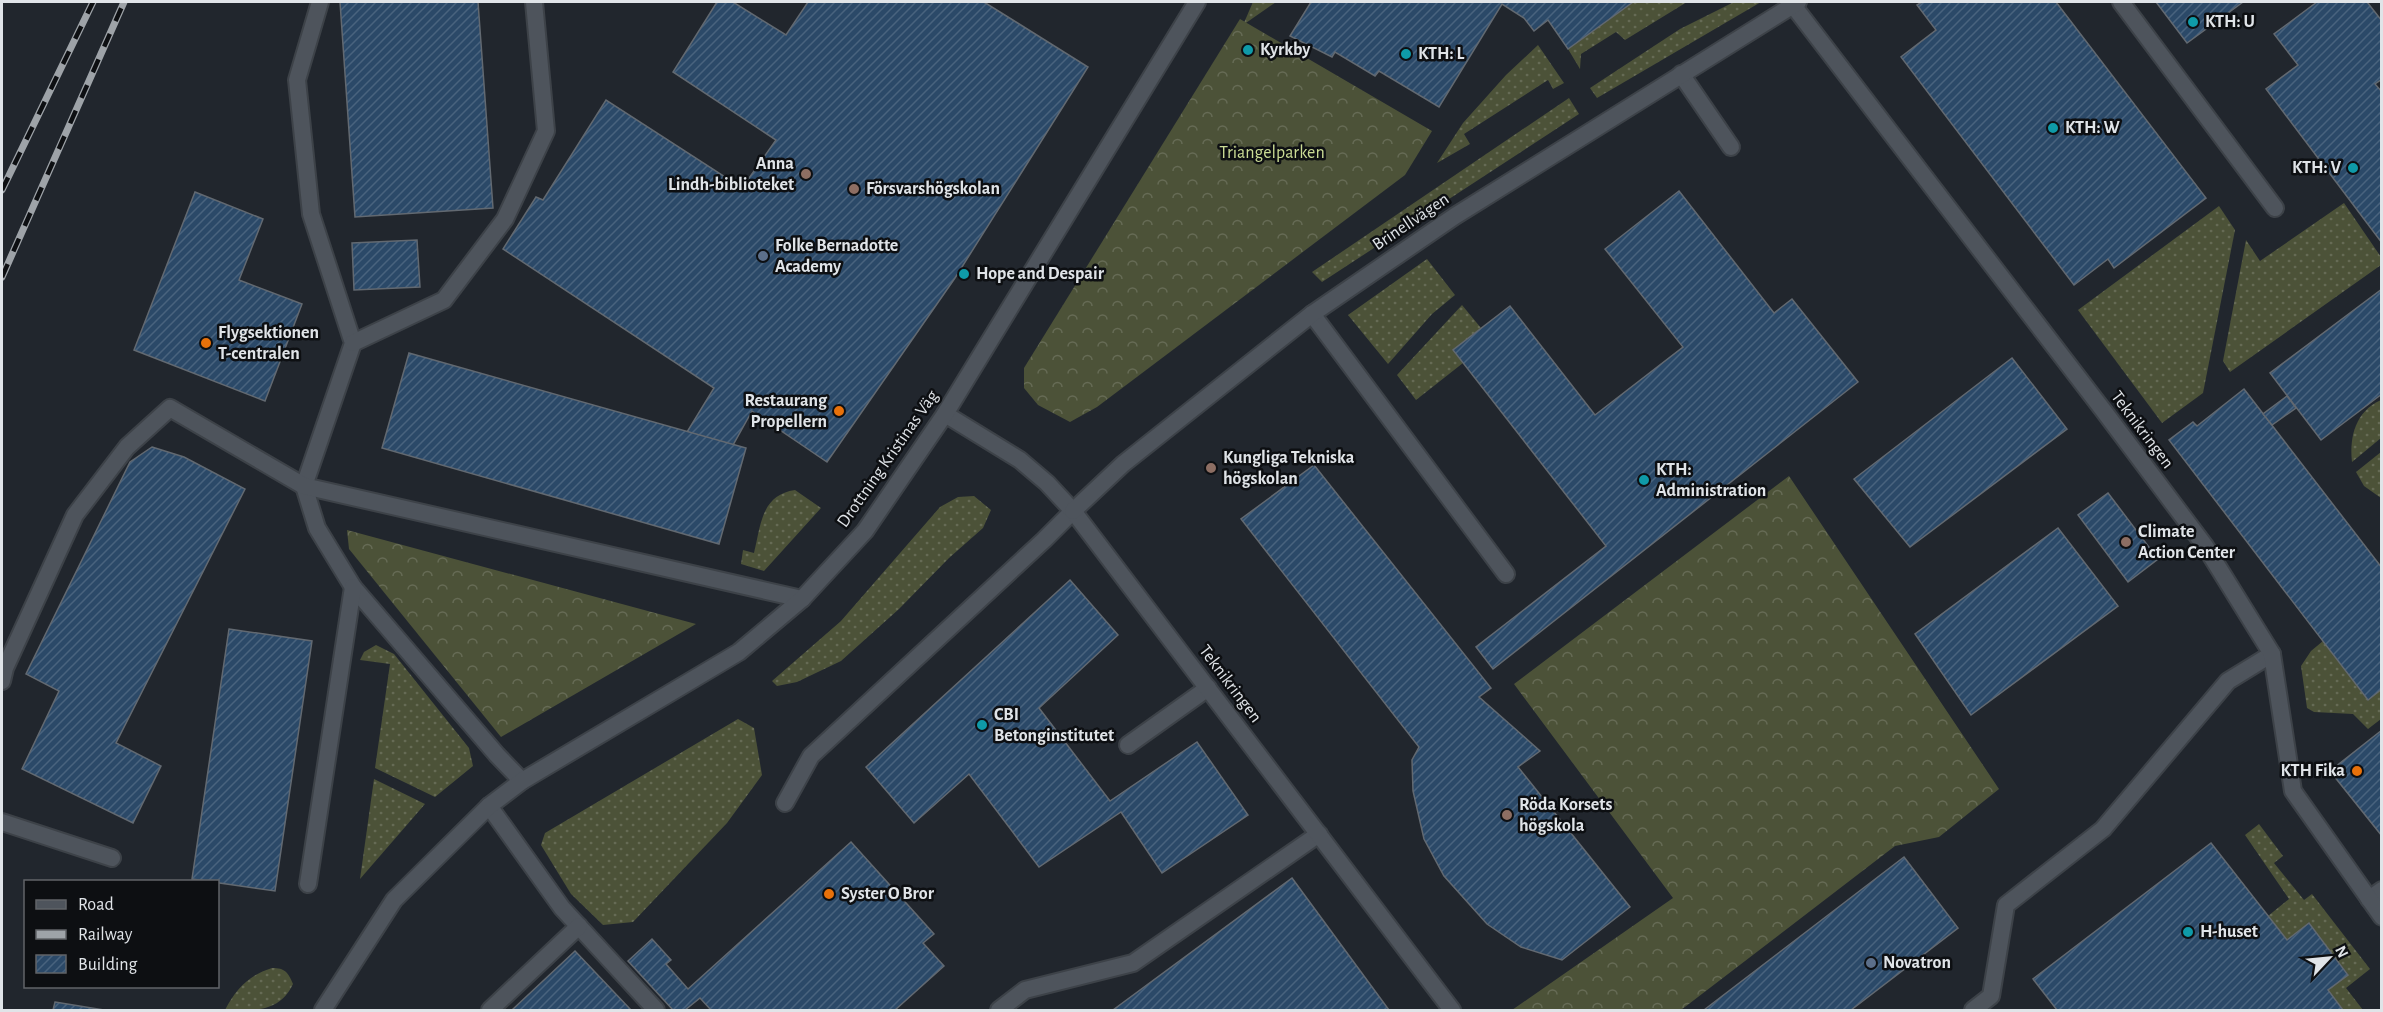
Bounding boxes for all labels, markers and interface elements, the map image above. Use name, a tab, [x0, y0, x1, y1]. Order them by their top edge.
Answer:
place label: KTH: U	[2205, 13, 2255, 31]
marker: KTH: U	[2186, 15, 2200, 29]
place label: Kyrkby	[1260, 41, 1311, 59]
marker: Kyrkby	[1241, 43, 1255, 57]
place label: KTH: L	[1418, 45, 1464, 63]
marker: KTH: L	[1399, 47, 1413, 61]
place label: KTH: W	[2065, 119, 2120, 137]
marker: KTH: W	[2046, 121, 2060, 135]
park label: Triangelparken	[1219, 144, 1325, 162]
place label: Anna Lindh-biblioteket	[668, 155, 794, 194]
place label: KTH: V	[2292, 159, 2341, 177]
marker: KTH: V	[2346, 161, 2360, 175]
marker: Anna Lindh-biblioteket	[799, 167, 813, 181]
place label: Försvarshögskolan	[866, 180, 1000, 198]
marker: Försvarshögskolan	[847, 182, 861, 196]
street label: Brinellvägen	[1369, 190, 1453, 254]
place label: Folke Bernadotte Academy	[775, 237, 898, 276]
marker: Folke Bernadotte Academy	[756, 249, 770, 263]
place label: Hope and Despair	[976, 265, 1105, 283]
marker: Hope and Despair	[957, 267, 971, 281]
place label: Flygsektionen T-centralen	[218, 324, 319, 363]
marker: Flygsektionen T-centralen	[199, 336, 213, 350]
street label: Drottning Kristinas Väg	[834, 387, 942, 531]
street label: Teknikringen	[2107, 388, 2177, 472]
place label: Restaurang Propellern	[744, 392, 828, 431]
marker: Restaurang Propellern	[832, 404, 846, 418]
place label: Kungliga Tekniska högskolan	[1223, 449, 1355, 488]
marker: Kungliga Tekniska högskolan	[1204, 461, 1218, 475]
place label: KTH: Administration	[1656, 461, 1766, 500]
marker: KTH: Administration	[1637, 473, 1651, 487]
place label: Climate Action Center	[2138, 523, 2236, 562]
marker: Climate Action Center	[2119, 535, 2133, 549]
street label: Teknikringen	[1195, 642, 1265, 726]
place label: CBI Betonginstitutet	[994, 706, 1114, 745]
marker: CBI Betonginstitutet	[975, 718, 989, 732]
place label: KTH Fika	[2281, 762, 2345, 780]
marker: KTH Fika	[2350, 764, 2364, 778]
place label: Röda Korsets högskola	[1519, 796, 1612, 835]
marker: Röda Korsets högskola	[1500, 808, 1514, 822]
legend	[24, 880, 219, 988]
place label: Syster O Bror	[841, 885, 935, 903]
marker: Syster O Bror	[822, 887, 836, 901]
text: Road	[78, 896, 114, 914]
place label: H-huset	[2200, 923, 2258, 941]
marker: H-huset	[2181, 925, 2195, 939]
text: Railway	[78, 926, 133, 944]
north arrow	[2299, 928, 2359, 988]
text: N	[2332, 943, 2351, 960]
place label: Novatron	[1883, 954, 1951, 972]
text: Building	[78, 956, 138, 974]
marker: Novatron	[1864, 956, 1878, 970]

